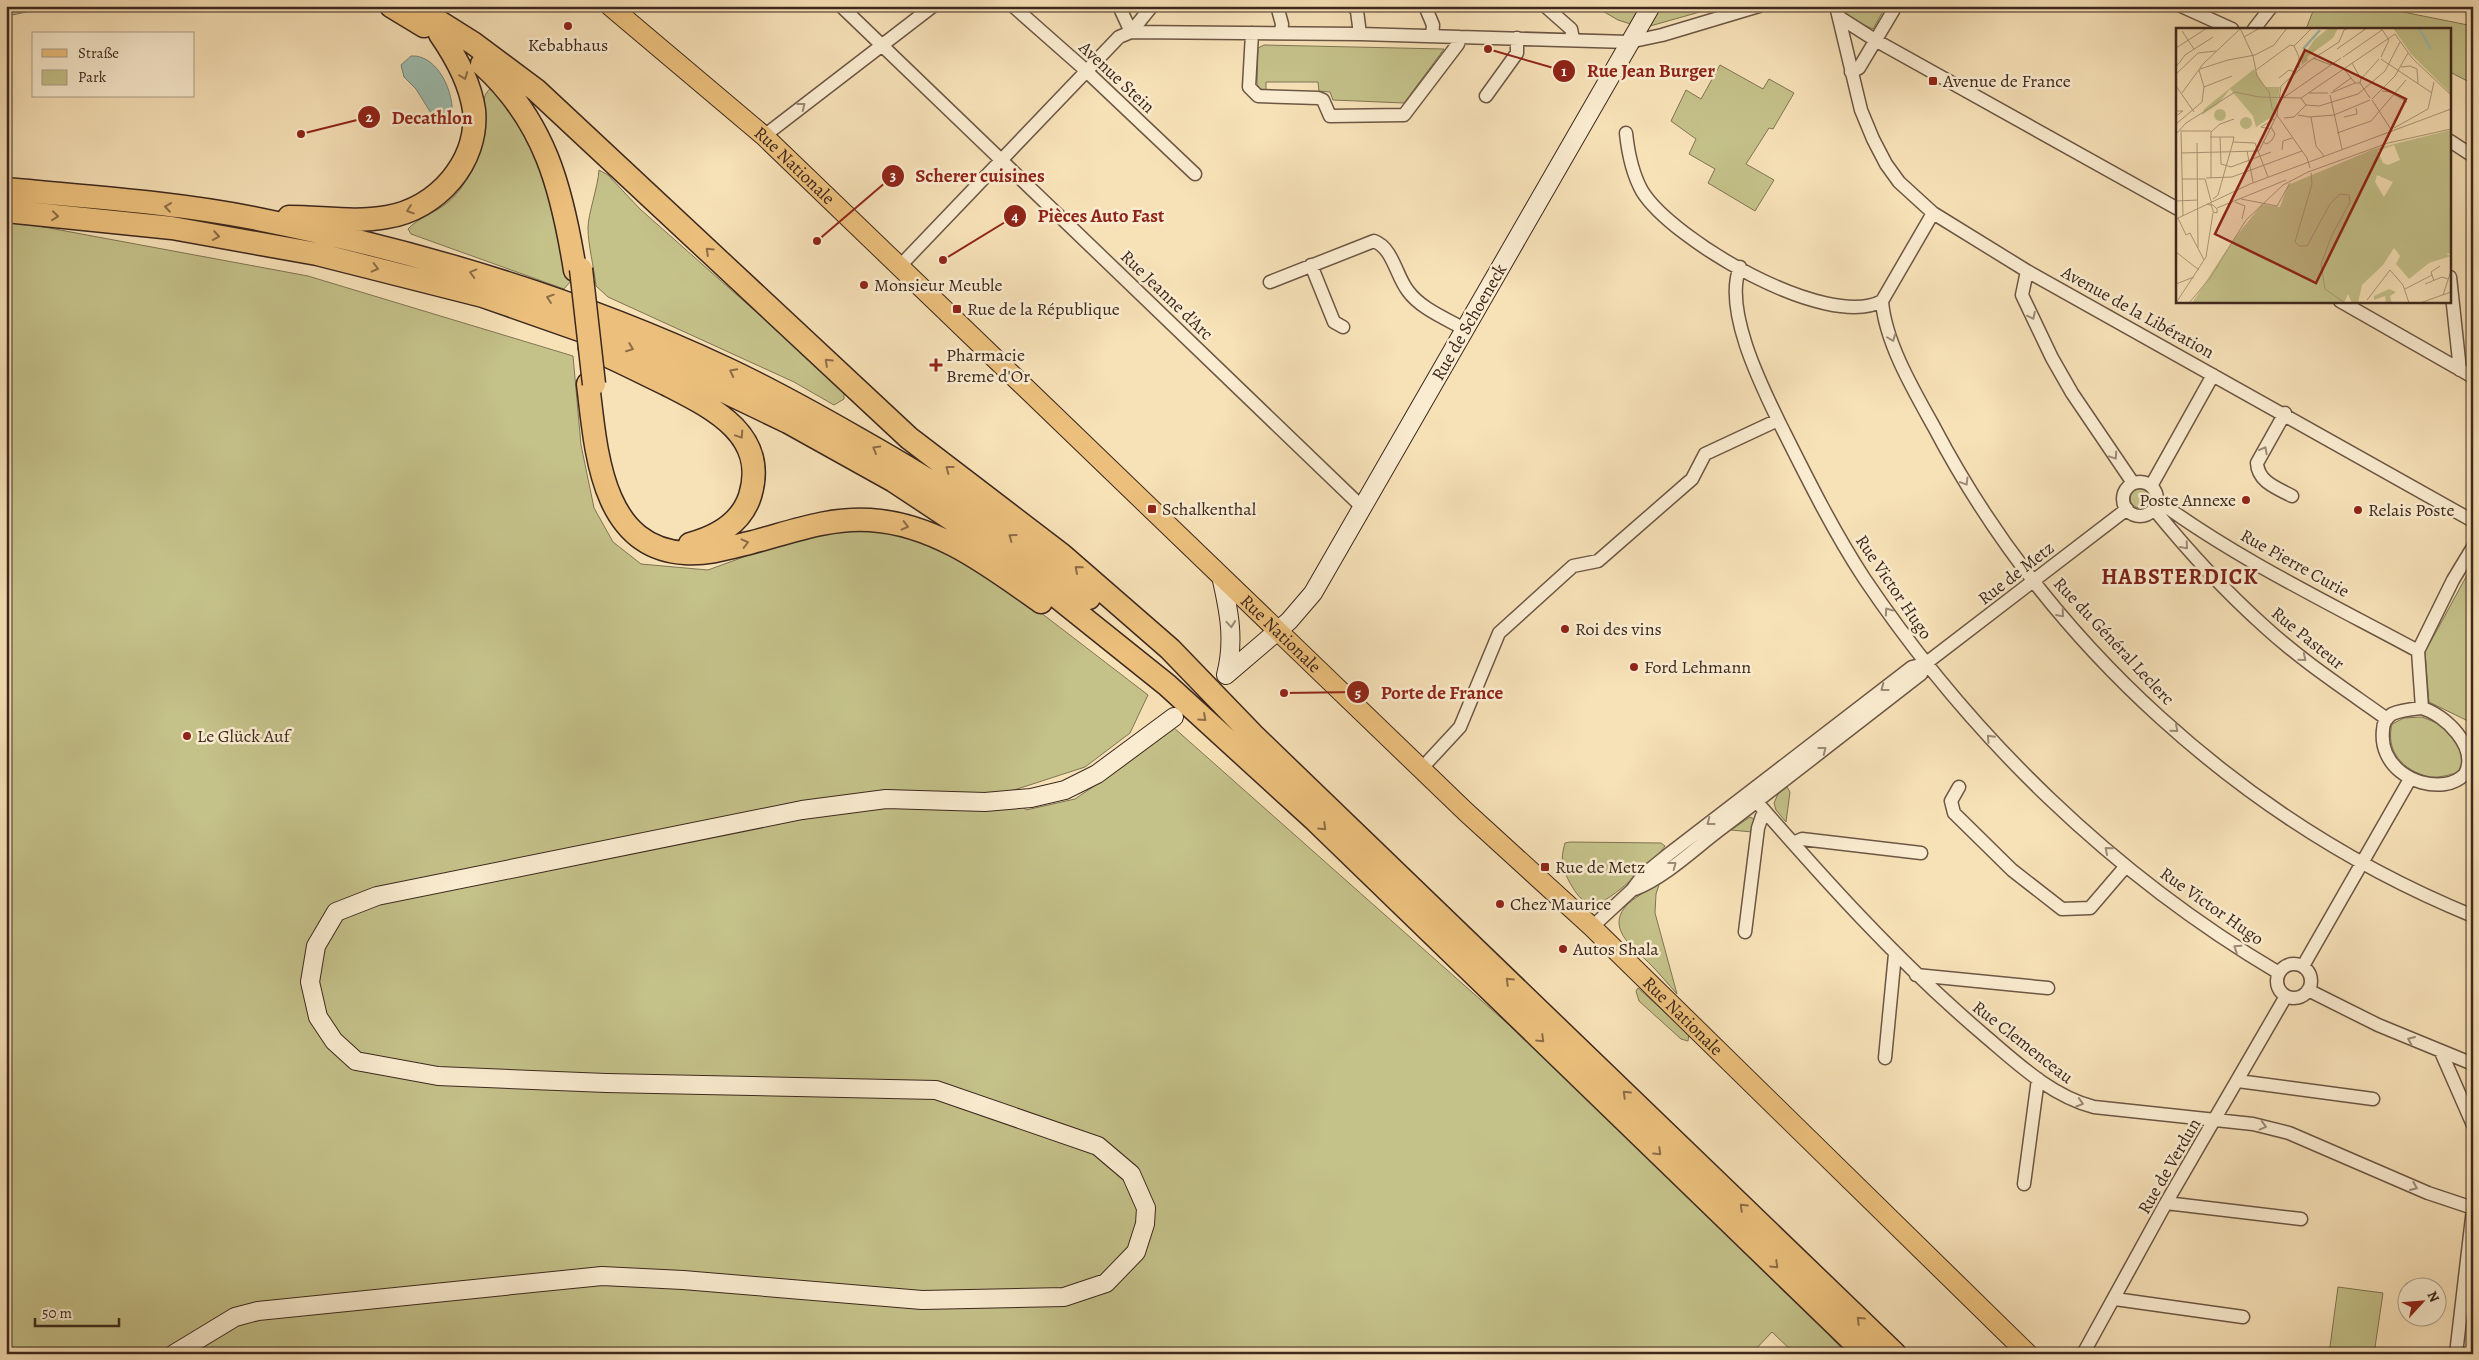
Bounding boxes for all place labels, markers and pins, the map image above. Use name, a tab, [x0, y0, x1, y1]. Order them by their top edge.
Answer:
marker: Kebabhaus	[562, 20, 574, 32]
place label: Kebabhaus	[528, 33, 608, 57]
callout: Rue Jean Burger	[1552, 54, 1725, 88]
place label: Avenue de France	[1942, 69, 2071, 93]
marker: Avenue de France	[1927, 75, 1939, 87]
callout: Decathlon	[357, 100, 483, 134]
callout: Scherer cuisines	[881, 159, 1055, 193]
callout: Pièces Auto Fast	[1003, 199, 1175, 233]
place label: Monsieur Meuble	[874, 273, 1003, 297]
marker: Monsieur Meuble	[858, 279, 870, 291]
place label: Rue de la République	[967, 297, 1120, 321]
marker: Rue de la République	[951, 303, 963, 315]
place label: Pharmacie Breme d'Or	[946, 343, 1030, 388]
marker: Pharmacie Breme d'Or	[930, 359, 942, 371]
place label: Poste Annexe	[2139, 488, 2236, 512]
marker: Poste Annexe	[2240, 494, 2252, 506]
place label: Schalkenthal	[1162, 497, 1257, 521]
place label: Relais Poste	[2368, 498, 2455, 522]
marker: Schalkenthal	[1146, 503, 1158, 515]
marker: Relais Poste	[2352, 504, 2364, 516]
place label: Roi des vins	[1575, 617, 1662, 641]
marker: Roi des vins	[1559, 623, 1571, 635]
place label: Ford Lehmann	[1644, 655, 1751, 679]
marker: Ford Lehmann	[1628, 661, 1640, 673]
callout: Porte de France	[1346, 675, 1513, 709]
place label: Le Glück Auf	[197, 724, 293, 748]
marker: Le Glück Auf	[181, 730, 193, 742]
place label: Rue de Metz	[1555, 855, 1645, 879]
marker: Rue de Metz	[1539, 861, 1551, 873]
place label: Chez Maurice	[1510, 892, 1611, 916]
marker: Chez Maurice	[1494, 898, 1506, 910]
place label: Autos Shala	[1572, 937, 1659, 961]
marker: Autos Shala	[1557, 943, 1569, 955]

